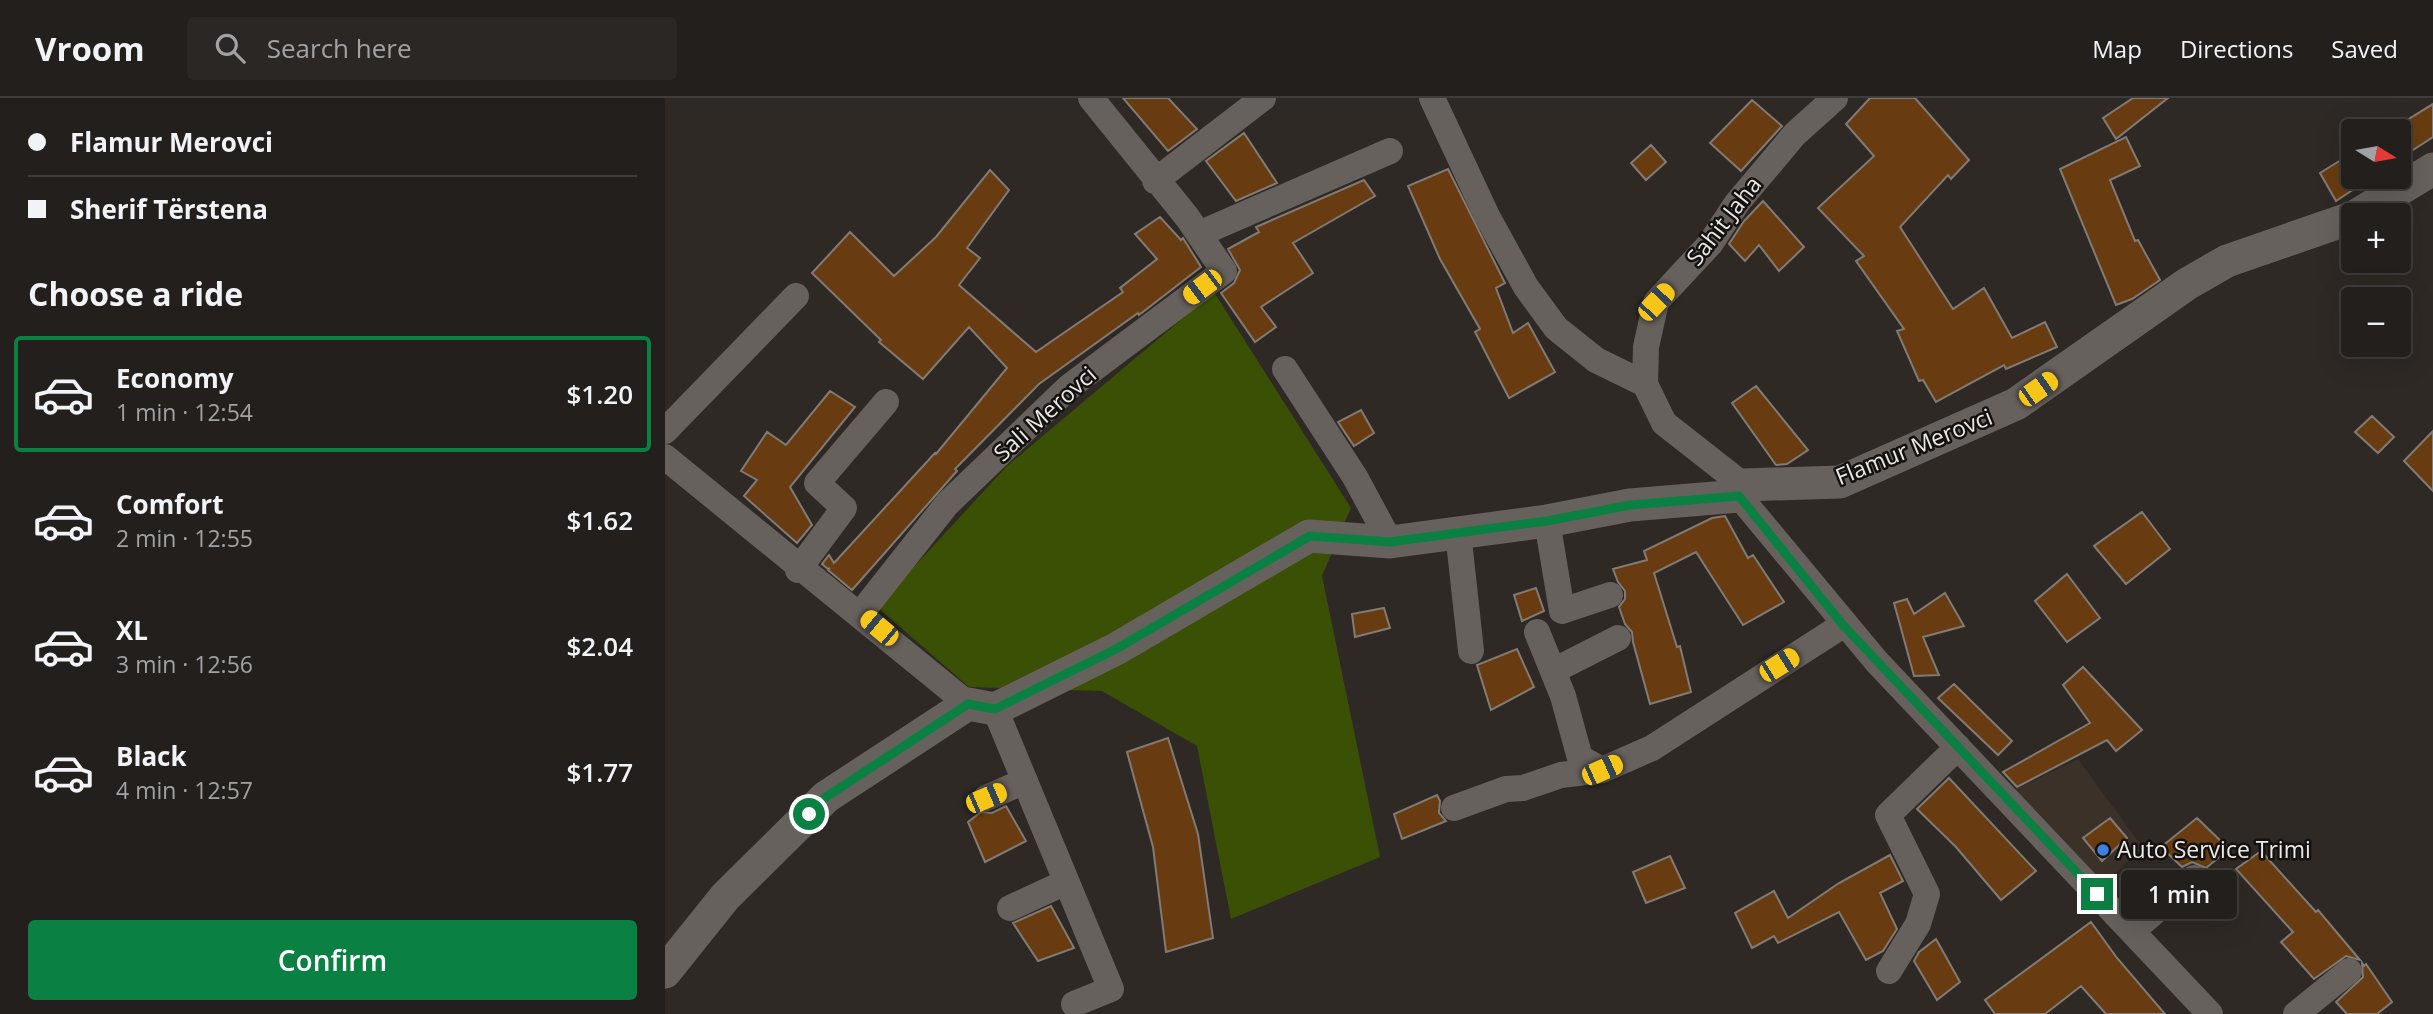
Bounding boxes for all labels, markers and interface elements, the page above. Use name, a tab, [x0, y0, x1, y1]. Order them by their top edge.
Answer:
search box	[187, 17, 677, 80]
text: Vroom	[35, 26, 145, 71]
icon: search	[211, 29, 249, 67]
text: Search here	[267, 30, 412, 66]
text: Map	[2092, 32, 2142, 65]
text: Directions	[2180, 32, 2293, 65]
text: Saved	[2331, 32, 2398, 65]
north arrow	[2341, 119, 2411, 189]
map controls	[2341, 119, 2411, 357]
text: Flamur Merovci	[70, 124, 273, 160]
street label: Sahit Jaha	[1678, 169, 1768, 272]
text: Sherif Tërstena	[70, 191, 268, 227]
button: +	[2341, 203, 2411, 273]
car	[1179, 266, 1226, 308]
text: Choose a ride	[28, 272, 243, 315]
car	[1634, 279, 1679, 325]
button: −	[2341, 287, 2411, 357]
street label: Sali Merovci	[986, 358, 1103, 468]
text: Economy	[116, 360, 234, 396]
icon: car	[32, 363, 95, 426]
car	[2015, 368, 2062, 410]
text: $1.20	[566, 376, 633, 412]
text: 1 min · 12:54	[116, 396, 253, 428]
street label: Flamur Merovci	[1830, 400, 1997, 492]
text: Comfort	[116, 486, 223, 522]
icon: car	[32, 489, 95, 552]
text: $1.62	[566, 502, 633, 538]
text: 2 min · 12:55	[116, 522, 253, 554]
car	[857, 606, 902, 650]
text: XL	[116, 612, 148, 648]
icon: car	[32, 615, 95, 678]
text: $2.04	[566, 628, 633, 664]
car	[1756, 645, 1803, 685]
text: 3 min · 12:56	[116, 648, 253, 680]
text: Black	[116, 738, 187, 774]
icon: car	[32, 741, 95, 804]
car	[1579, 752, 1626, 788]
text: $1.77	[566, 754, 633, 790]
text: 4 min · 12:57	[116, 774, 253, 806]
car	[963, 780, 1010, 816]
route start	[793, 798, 825, 830]
place label: Auto Service Trimi	[2117, 833, 2311, 865]
marker: Auto Service Trimi	[2095, 842, 2111, 858]
callout: 1 min	[2121, 870, 2237, 918]
route end	[2081, 878, 2113, 910]
text: 1 min	[2148, 878, 2210, 910]
button: Confirm	[28, 920, 637, 1000]

